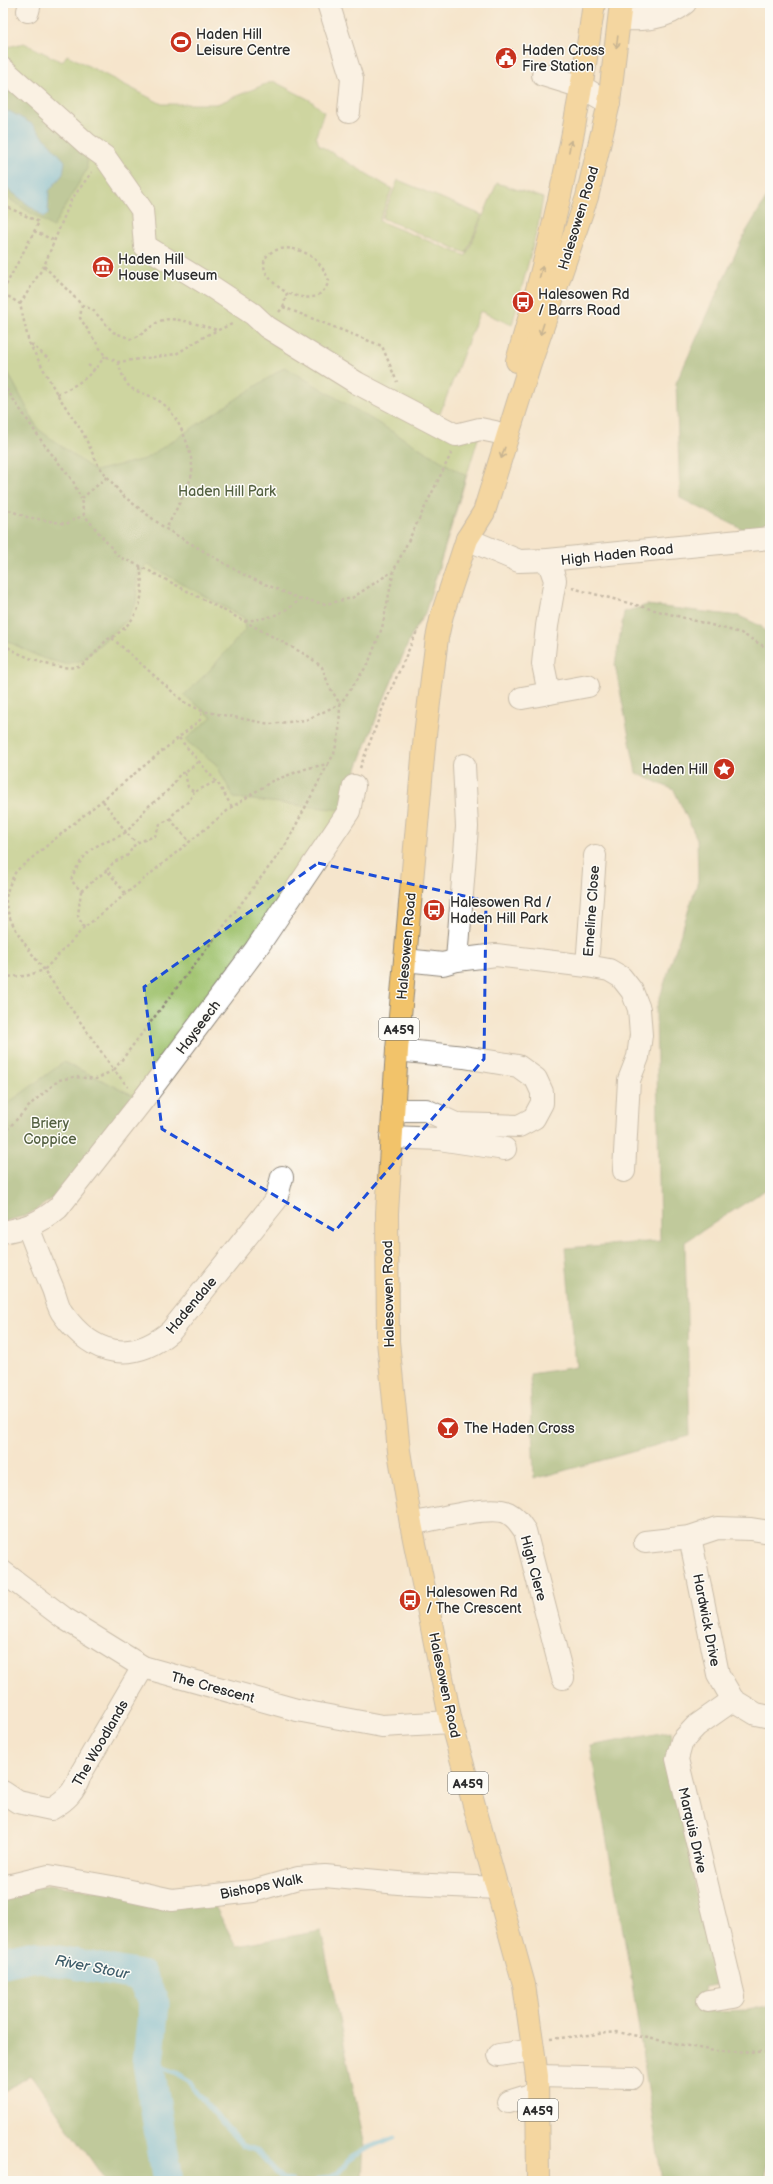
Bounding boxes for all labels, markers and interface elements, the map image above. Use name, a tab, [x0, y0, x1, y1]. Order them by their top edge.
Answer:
place label: Haden Hill Leisure Centre	[196, 26, 290, 59]
sports icon: Haden Hill Leisure Centre	[168, 29, 194, 55]
one-way arrow	[613, 35, 621, 48]
place label: Haden Cross Fire Station	[522, 42, 605, 75]
public building icon: Haden Cross Fire Station	[493, 45, 519, 71]
one-way arrow	[567, 139, 575, 152]
street label: Halesowen Road	[555, 164, 602, 272]
place label: Haden Hill House Museum	[118, 251, 217, 284]
museum icon: Haden Hill House Museum	[90, 254, 116, 280]
one-way arrow	[538, 266, 545, 279]
place label: Halesowen Rd / Barrs Road	[538, 286, 630, 319]
bus stop icon: Halesowen Rd / Barrs Road	[510, 289, 536, 315]
one-way arrow	[538, 323, 545, 336]
one-way arrow	[499, 447, 506, 460]
park label: Haden Hill Park	[178, 483, 276, 500]
street label: High Haden Road	[560, 540, 674, 569]
place icon: Haden Hill	[711, 756, 737, 782]
place label: Haden Hill	[642, 761, 708, 778]
street label: Emeline Close	[580, 865, 603, 957]
street label: Halesowen Road	[393, 892, 420, 1000]
place label: Halesowen Rd / Haden Hill Park	[450, 894, 552, 927]
bus stop icon: Halesowen Rd / Haden Hill Park	[421, 897, 447, 923]
street label: Hayseech	[173, 997, 224, 1058]
road number: A459	[379, 1018, 419, 1040]
park label: Briery Coppice	[23, 1115, 77, 1148]
street label: Halesowen Road	[379, 1240, 398, 1348]
street label: Hadendale	[162, 1273, 220, 1337]
bar icon: The Haden Cross	[435, 1415, 461, 1441]
place label: The Haden Cross	[464, 1420, 575, 1437]
street label: High Clere	[517, 1533, 550, 1603]
street label: Hardwick Drive	[689, 1572, 724, 1668]
place label: Halesowen Rd / The Crescent	[426, 1584, 522, 1617]
bus stop icon: Halesowen Rd / The Crescent	[397, 1587, 423, 1613]
street label: Halesowen Road	[425, 1631, 464, 1739]
street label: The Crescent	[169, 1668, 257, 1707]
street label: The Woodlands	[69, 1697, 132, 1790]
road number: A459	[448, 1772, 488, 1794]
street label: Marquis Drive	[674, 1785, 711, 1875]
street label: Bishops Walk	[218, 1870, 304, 1903]
water label: River Stour	[53, 1951, 132, 1984]
road number: A459	[518, 2099, 558, 2121]

